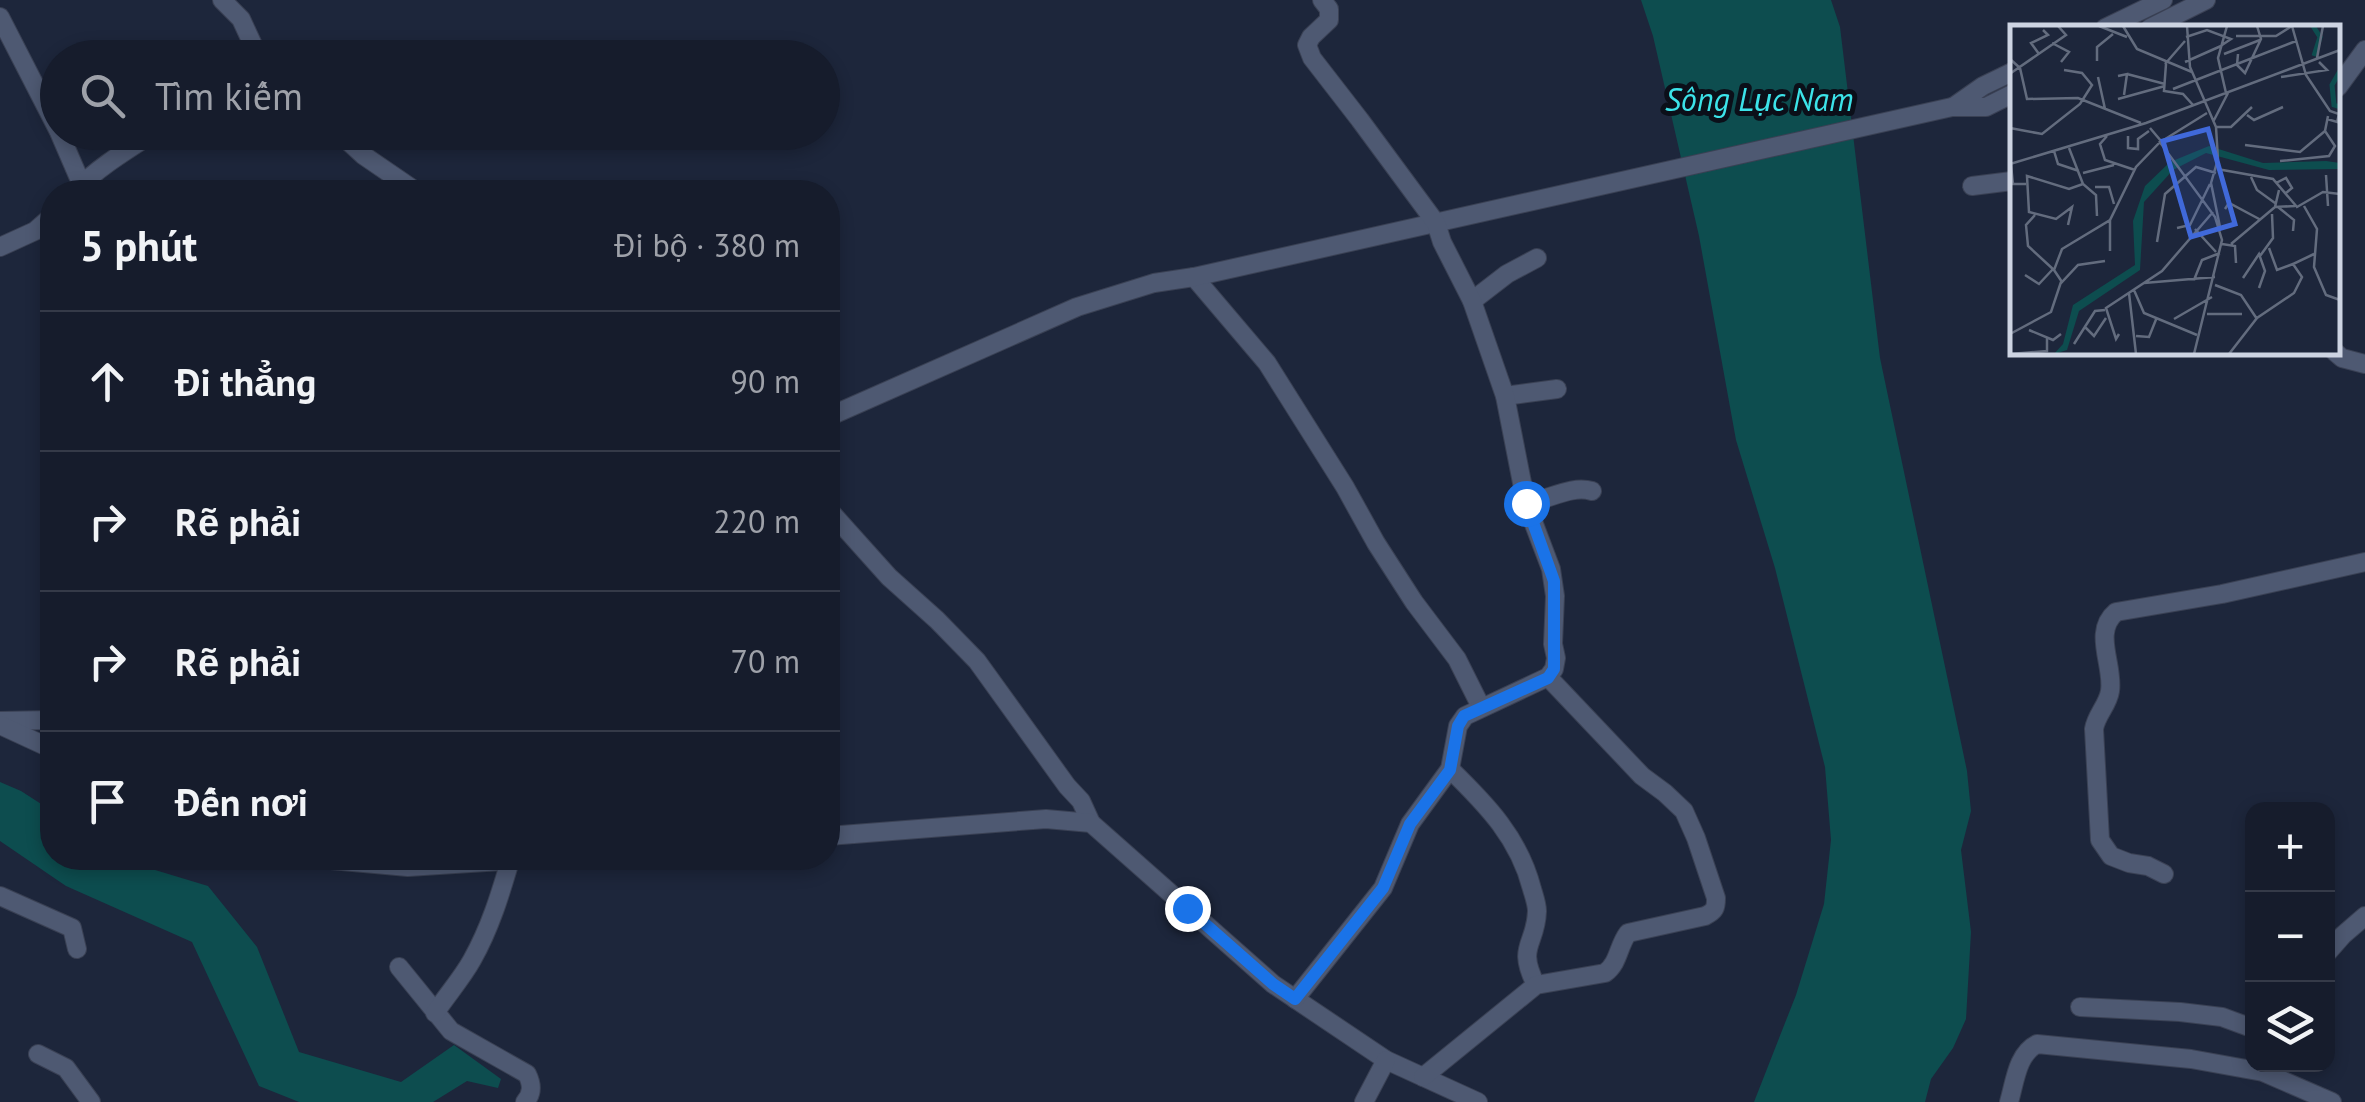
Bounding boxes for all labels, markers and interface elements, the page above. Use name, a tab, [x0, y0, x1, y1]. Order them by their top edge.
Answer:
inset map	[2010, 25, 2340, 355]
search box	[40, 40, 840, 150]
icon: search	[75, 68, 130, 123]
text: Tìm kiếm	[155, 71, 303, 120]
water label: Sông Lục Nam	[1665, 78, 1853, 120]
text: 5 phút	[80, 218, 197, 273]
text: Đi bộ · 380 m	[614, 224, 800, 266]
icon: ahead	[80, 354, 135, 409]
text: Đi thẳng	[175, 357, 316, 406]
text: 90 m	[731, 360, 800, 402]
route start	[1504, 481, 1550, 527]
icon: right	[80, 494, 135, 549]
text: Rẽ phải	[175, 497, 301, 546]
text: 220 m	[713, 500, 800, 542]
icon: right	[80, 634, 135, 689]
text: Rẽ phải	[175, 637, 301, 686]
text: 70 m	[731, 640, 800, 682]
icon: arrive	[80, 774, 135, 829]
text: Đến nơi	[175, 777, 308, 826]
map controls	[2245, 802, 2335, 1072]
button: +	[2245, 802, 2335, 892]
route end	[1165, 886, 1211, 932]
button: −	[2245, 892, 2335, 982]
button: layers	[2245, 982, 2335, 1072]

